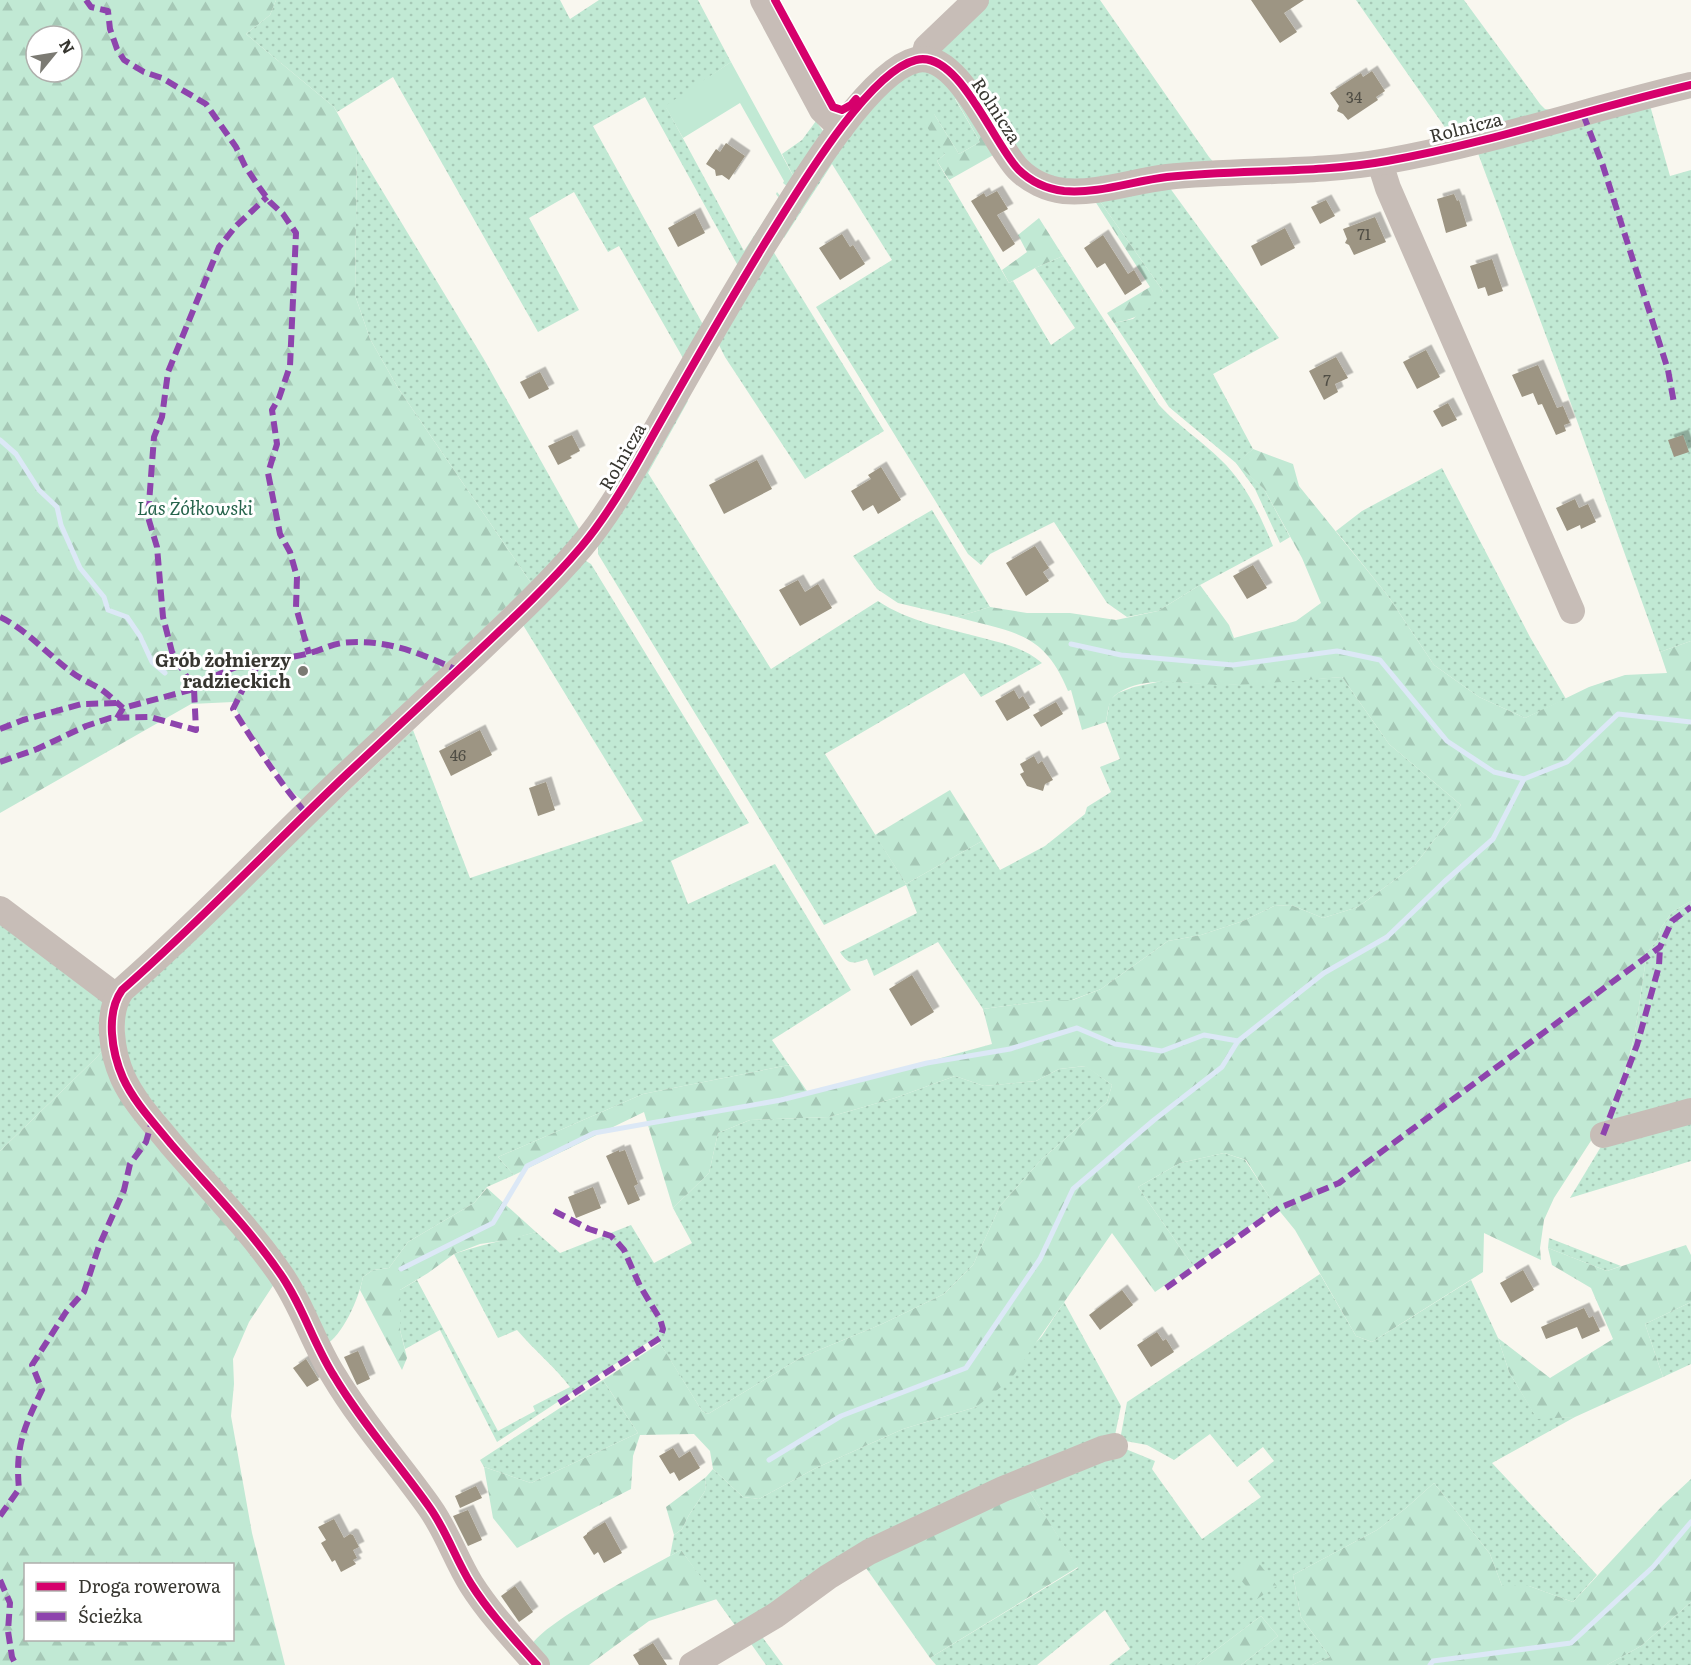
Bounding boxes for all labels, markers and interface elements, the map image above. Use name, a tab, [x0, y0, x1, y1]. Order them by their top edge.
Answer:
north arrow	[24, 24, 84, 84]
text: N	[54, 34, 82, 58]
street label: Rolnicza	[966, 72, 1029, 149]
house number: 34	[1346, 85, 1362, 108]
street label: Rolnicza	[1426, 104, 1505, 149]
house number: 71	[1357, 222, 1371, 245]
house number: 7	[1323, 368, 1331, 391]
street label: Rolnicza	[591, 417, 652, 495]
park label: Las Żółkowski	[137, 494, 254, 521]
place label: Grób żołnierzy radzieckich	[155, 646, 291, 694]
marker: Grób żołnierzy radzieckich	[296, 664, 310, 678]
house number: 46	[450, 743, 466, 766]
legend	[24, 1563, 234, 1641]
text: Droga rowerowa	[78, 1572, 221, 1599]
text: Ścieżka	[78, 1602, 143, 1629]

